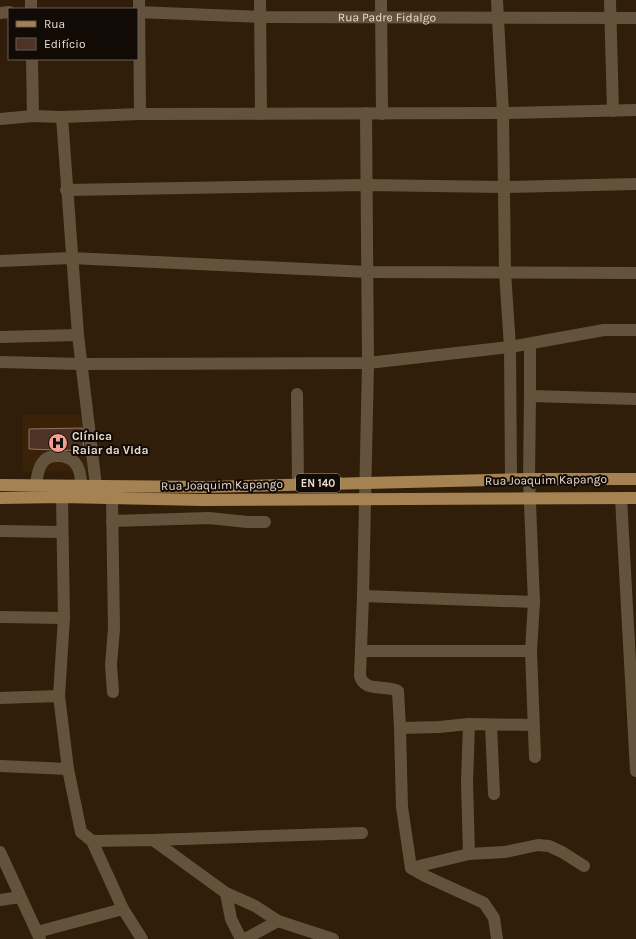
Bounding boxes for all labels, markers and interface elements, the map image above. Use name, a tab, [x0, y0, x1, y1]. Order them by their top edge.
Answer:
legend	[8, 8, 138, 60]
street label: Rua Padre Fidalgo	[338, 10, 436, 24]
text: Rua	[44, 17, 65, 31]
text: Edifício	[44, 37, 85, 51]
place label: Clínica Raiar da Vida	[72, 429, 148, 457]
hospital icon: Clínica Raiar da Vida	[47, 432, 69, 454]
street label: Rua Joaquim Kapango	[485, 472, 607, 488]
road number: EN 140	[296, 474, 340, 492]
street label: Rua Joaquim Kapango	[161, 477, 283, 493]

